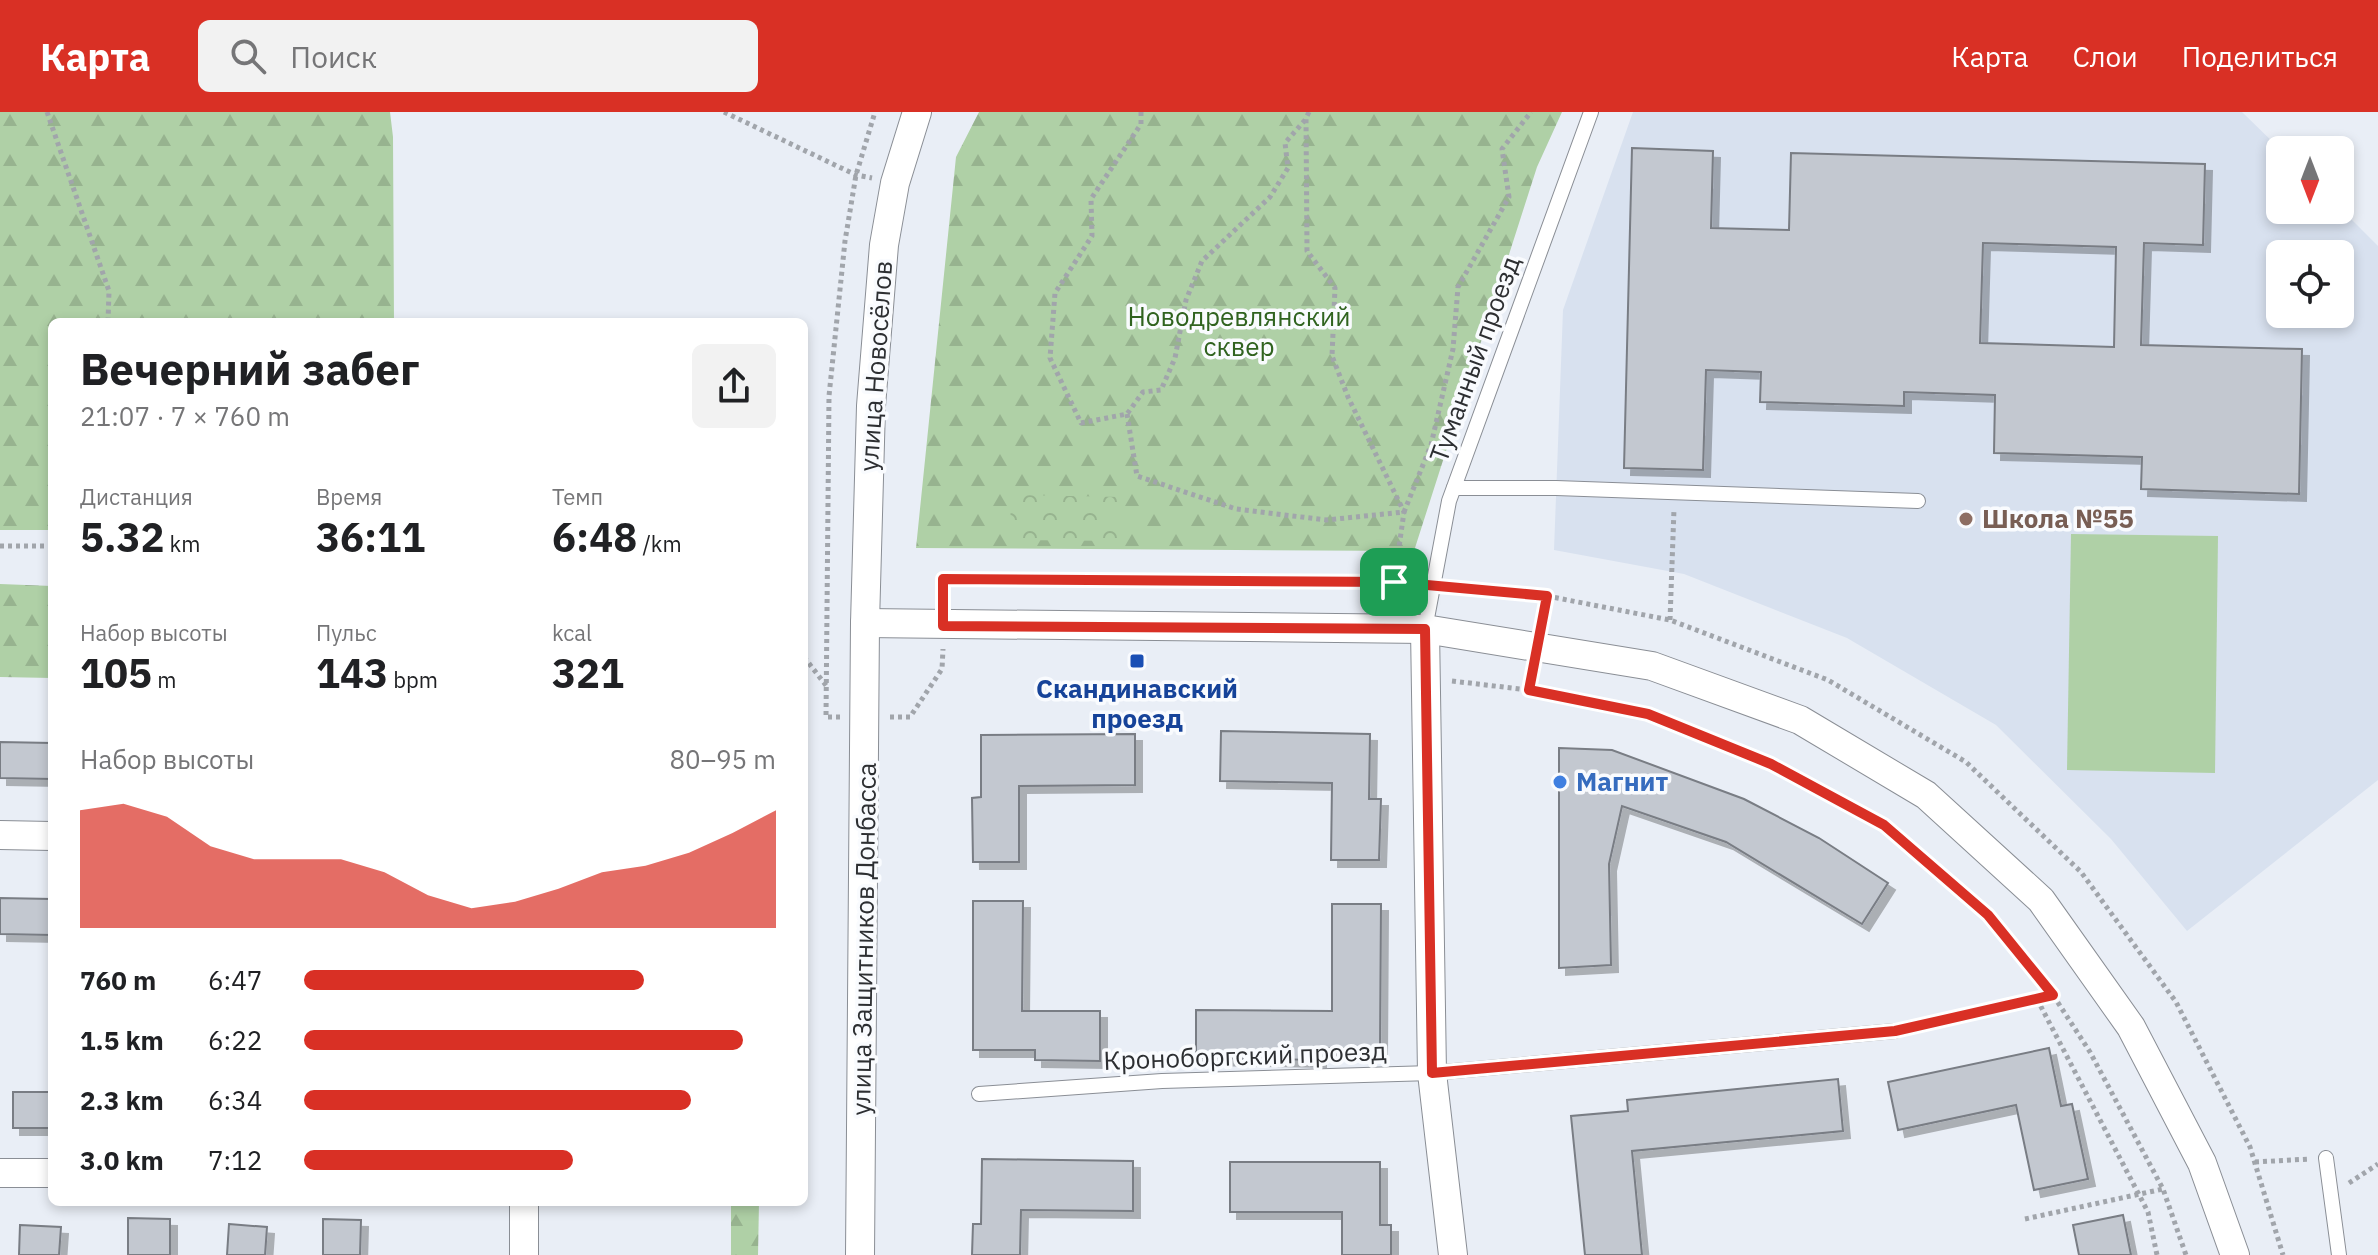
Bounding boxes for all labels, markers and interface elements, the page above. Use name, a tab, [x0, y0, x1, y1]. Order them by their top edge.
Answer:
search box	[198, 20, 758, 92]
text: Карта	[40, 32, 150, 81]
icon: search	[226, 34, 270, 78]
text: Поиск	[290, 37, 377, 76]
text: Карта	[1951, 38, 2028, 75]
text: Слои	[2072, 38, 2138, 75]
text: Поделиться	[2182, 38, 2338, 75]
north arrow	[2266, 136, 2354, 224]
map controls	[2266, 136, 2354, 328]
button: locate	[2266, 240, 2354, 328]
street label: Туманный проезд	[1421, 251, 1527, 466]
street label: улица Новосёлов	[851, 259, 899, 472]
park label: Новодревлянский сквер	[1127, 299, 1351, 363]
text: Вечерний забег	[80, 340, 420, 397]
button: share	[692, 344, 776, 428]
text: 21:07 · 7 × 760 m	[80, 399, 290, 433]
text: Дистанция	[80, 482, 193, 511]
text: Время	[316, 482, 382, 511]
text: Темп	[552, 482, 603, 511]
place label: Школа №55	[1982, 501, 2134, 535]
marker: Школа №55	[1957, 510, 1975, 528]
text: 5.32	[80, 511, 164, 563]
text: 36:11	[316, 511, 425, 563]
text: 6:48	[552, 511, 637, 563]
text: km	[164, 529, 200, 558]
text: /km	[637, 529, 682, 558]
pin	[1360, 548, 1428, 616]
icon: arrive	[1372, 560, 1416, 604]
text: Набор высоты	[80, 618, 228, 647]
text: Пульс	[316, 618, 377, 647]
text: kcal	[552, 618, 592, 647]
text: 105	[80, 647, 152, 699]
text: 143	[316, 647, 388, 699]
text: 321	[552, 647, 624, 699]
marker: Скандинавский проезд	[1128, 652, 1146, 670]
text: m	[152, 665, 176, 694]
text: bpm	[388, 665, 438, 694]
place label: Скандинавский проезд	[1036, 671, 1238, 735]
text: Набор высоты	[80, 742, 254, 776]
text: 80–95 m	[669, 742, 776, 776]
street label: улица Защитников Донбасса	[843, 762, 883, 1116]
place label: Магнит	[1576, 764, 1668, 798]
marker: Магнит	[1551, 773, 1569, 791]
text: 760 m	[80, 963, 156, 997]
text: 6:47	[208, 963, 262, 997]
text: 1.5 km	[80, 1023, 164, 1057]
text: 6:22	[208, 1023, 262, 1057]
street label: Кроноборгский проезд	[1103, 1033, 1387, 1077]
text: 2.3 km	[80, 1083, 164, 1117]
text: 6:34	[208, 1083, 262, 1117]
text: 3.0 km	[80, 1143, 164, 1177]
text: 7:12	[208, 1143, 262, 1177]

